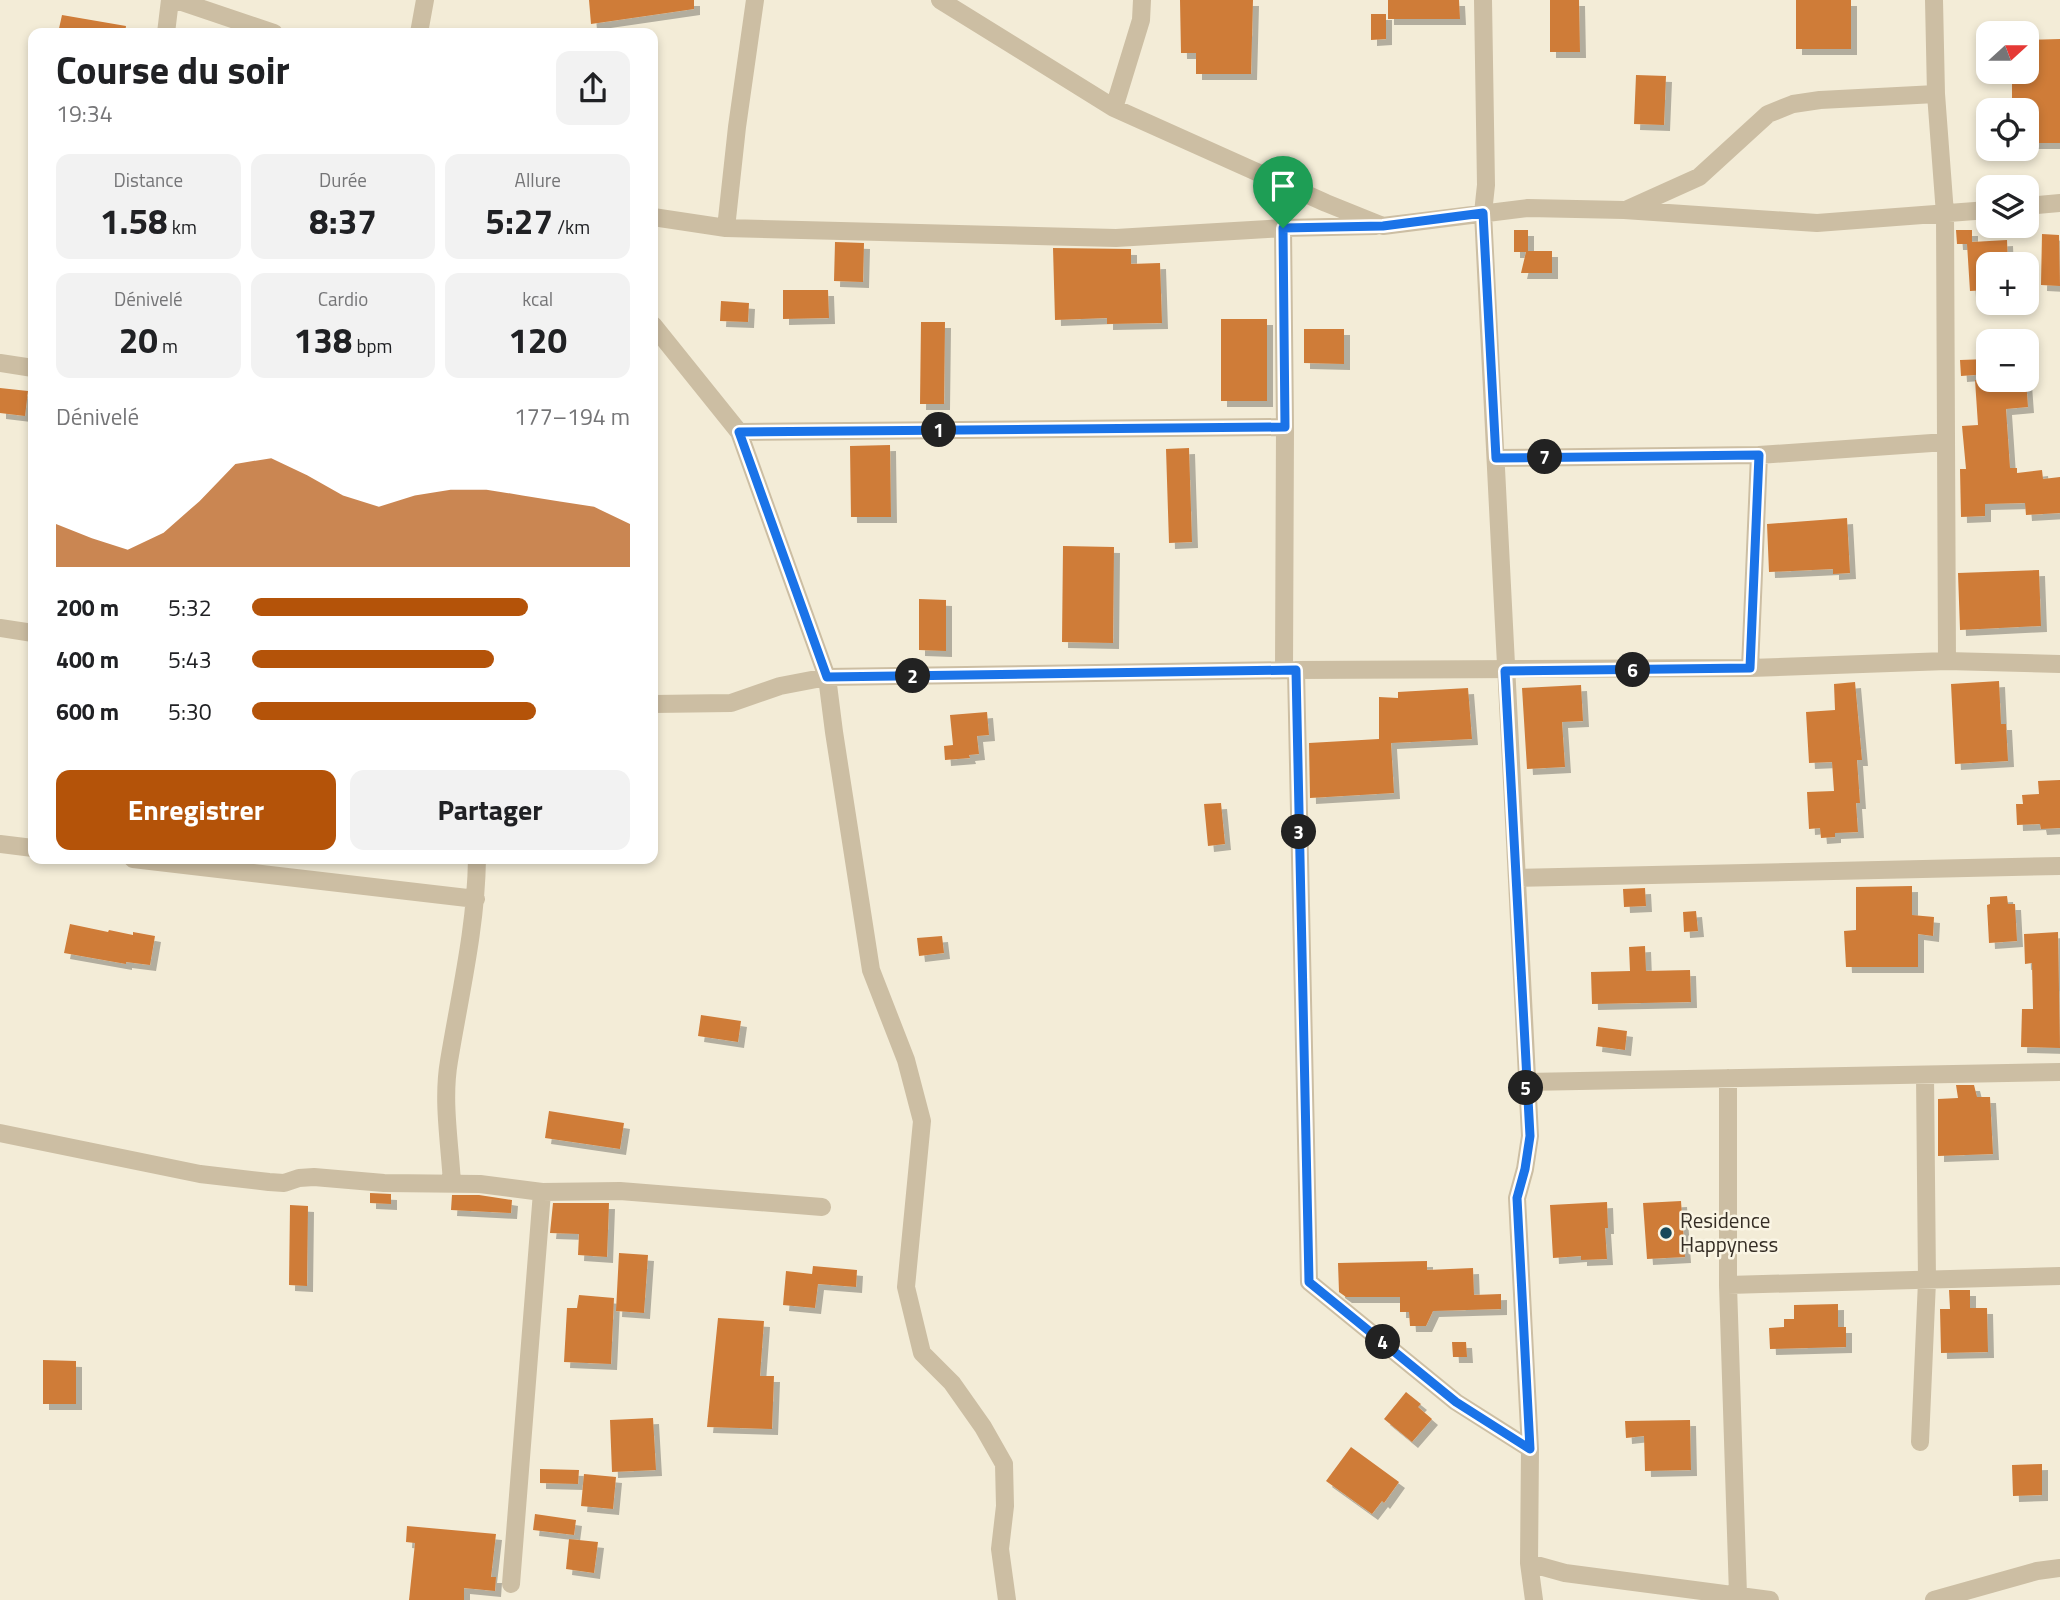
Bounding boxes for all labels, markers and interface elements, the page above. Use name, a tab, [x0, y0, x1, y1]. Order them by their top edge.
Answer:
north arrow	[1976, 21, 2039, 84]
map controls	[1976, 21, 2039, 392]
text: Course du soir	[56, 41, 290, 99]
button: share	[556, 51, 630, 125]
text: 19:34	[56, 96, 113, 131]
button: locate	[1976, 98, 2039, 161]
pin	[1253, 156, 1313, 228]
text: Distance	[114, 165, 183, 194]
text: Durée	[319, 165, 367, 194]
text: Allure	[515, 165, 561, 194]
icon: arrive	[1264, 167, 1302, 205]
button: layers	[1976, 175, 2039, 238]
text: 1.58	[100, 194, 168, 248]
text: 8:37	[309, 194, 377, 248]
text: 5:27	[485, 194, 553, 248]
text: km	[168, 212, 197, 241]
text: /km	[553, 212, 590, 241]
button: +	[1976, 252, 2039, 315]
text: Dénivelé	[114, 284, 183, 313]
text: Cardio	[318, 284, 368, 313]
text: kcal	[522, 284, 553, 313]
text: 20	[119, 313, 158, 367]
text: 138	[294, 313, 352, 367]
text: 120	[508, 313, 567, 367]
button: −	[1976, 329, 2039, 392]
text: m	[158, 331, 178, 360]
text: bpm	[352, 331, 392, 360]
text: Dénivelé	[56, 399, 139, 434]
text: 177–194 m	[514, 399, 630, 434]
pin: 1	[922, 412, 956, 448]
text: 1	[933, 415, 944, 444]
pin: 7	[1528, 440, 1562, 475]
text: 7	[1539, 442, 1550, 471]
text: 200 m	[56, 590, 119, 625]
text: 5:32	[168, 590, 212, 625]
text: 400 m	[56, 642, 119, 677]
text: 5:43	[168, 642, 212, 677]
pin: 6	[1616, 652, 1650, 688]
text: 6	[1627, 655, 1638, 684]
pin: 2	[895, 658, 930, 694]
text: 2	[907, 661, 918, 690]
text: 600 m	[56, 694, 119, 729]
text: 5:30	[168, 694, 212, 729]
button: Enregistrer	[56, 770, 336, 850]
button: Partager	[350, 770, 630, 850]
pin: 3	[1282, 814, 1316, 850]
text: 3	[1293, 817, 1304, 846]
pin: 5	[1508, 1070, 1544, 1106]
text: 5	[1520, 1073, 1531, 1102]
place label: Residence Happyness	[1680, 1204, 1778, 1260]
marker: Residence Happyness	[1658, 1225, 1674, 1241]
pin: 4	[1366, 1324, 1400, 1360]
text: 4	[1377, 1327, 1388, 1356]

